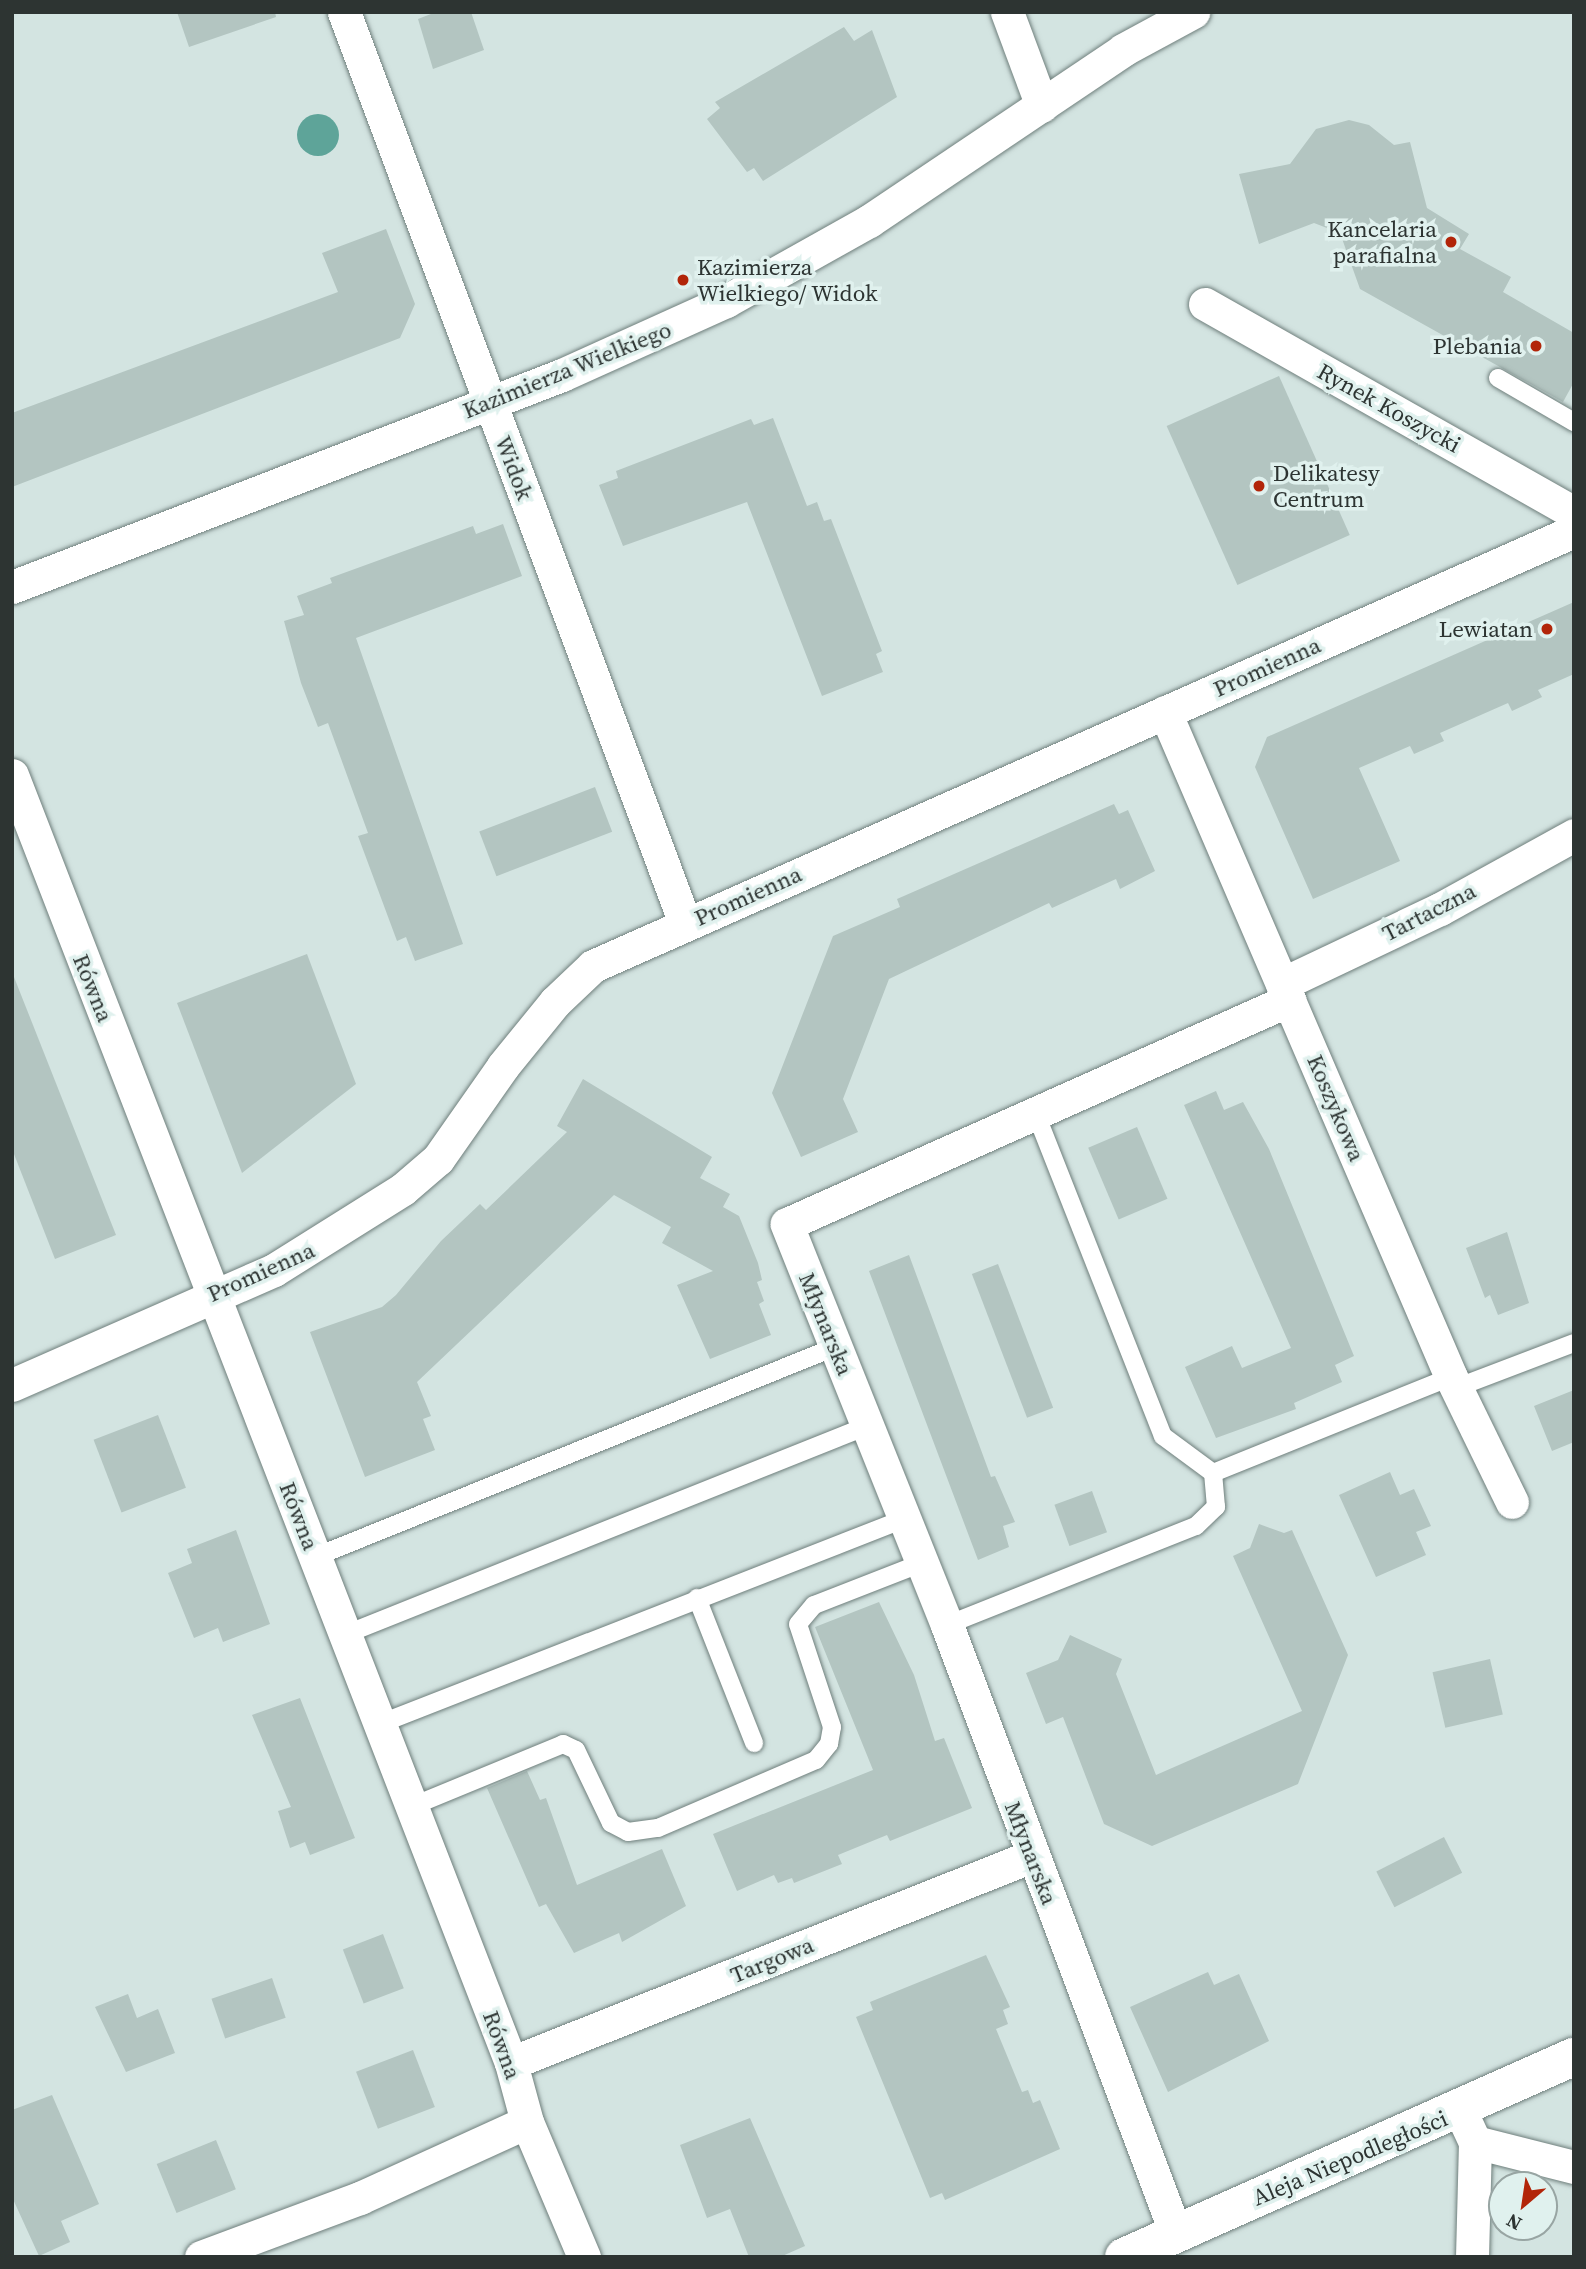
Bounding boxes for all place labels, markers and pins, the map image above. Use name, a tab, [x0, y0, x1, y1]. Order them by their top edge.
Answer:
place label: Kancelaria parafialna	[1327, 215, 1437, 269]
marker: Kancelaria parafialna	[1443, 234, 1459, 250]
place label: Kazimierza Wielkiego/ Widok	[697, 253, 878, 307]
marker: Kazimierza Wielkiego/ Widok	[675, 272, 691, 288]
place label: Plebania	[1433, 332, 1522, 360]
marker: Plebania	[1528, 338, 1544, 354]
place label: Delikatesy Centrum	[1273, 459, 1380, 513]
marker: Delikatesy Centrum	[1251, 478, 1267, 494]
place label: Lewiatan	[1439, 615, 1533, 643]
marker: Lewiatan	[1539, 621, 1555, 637]

